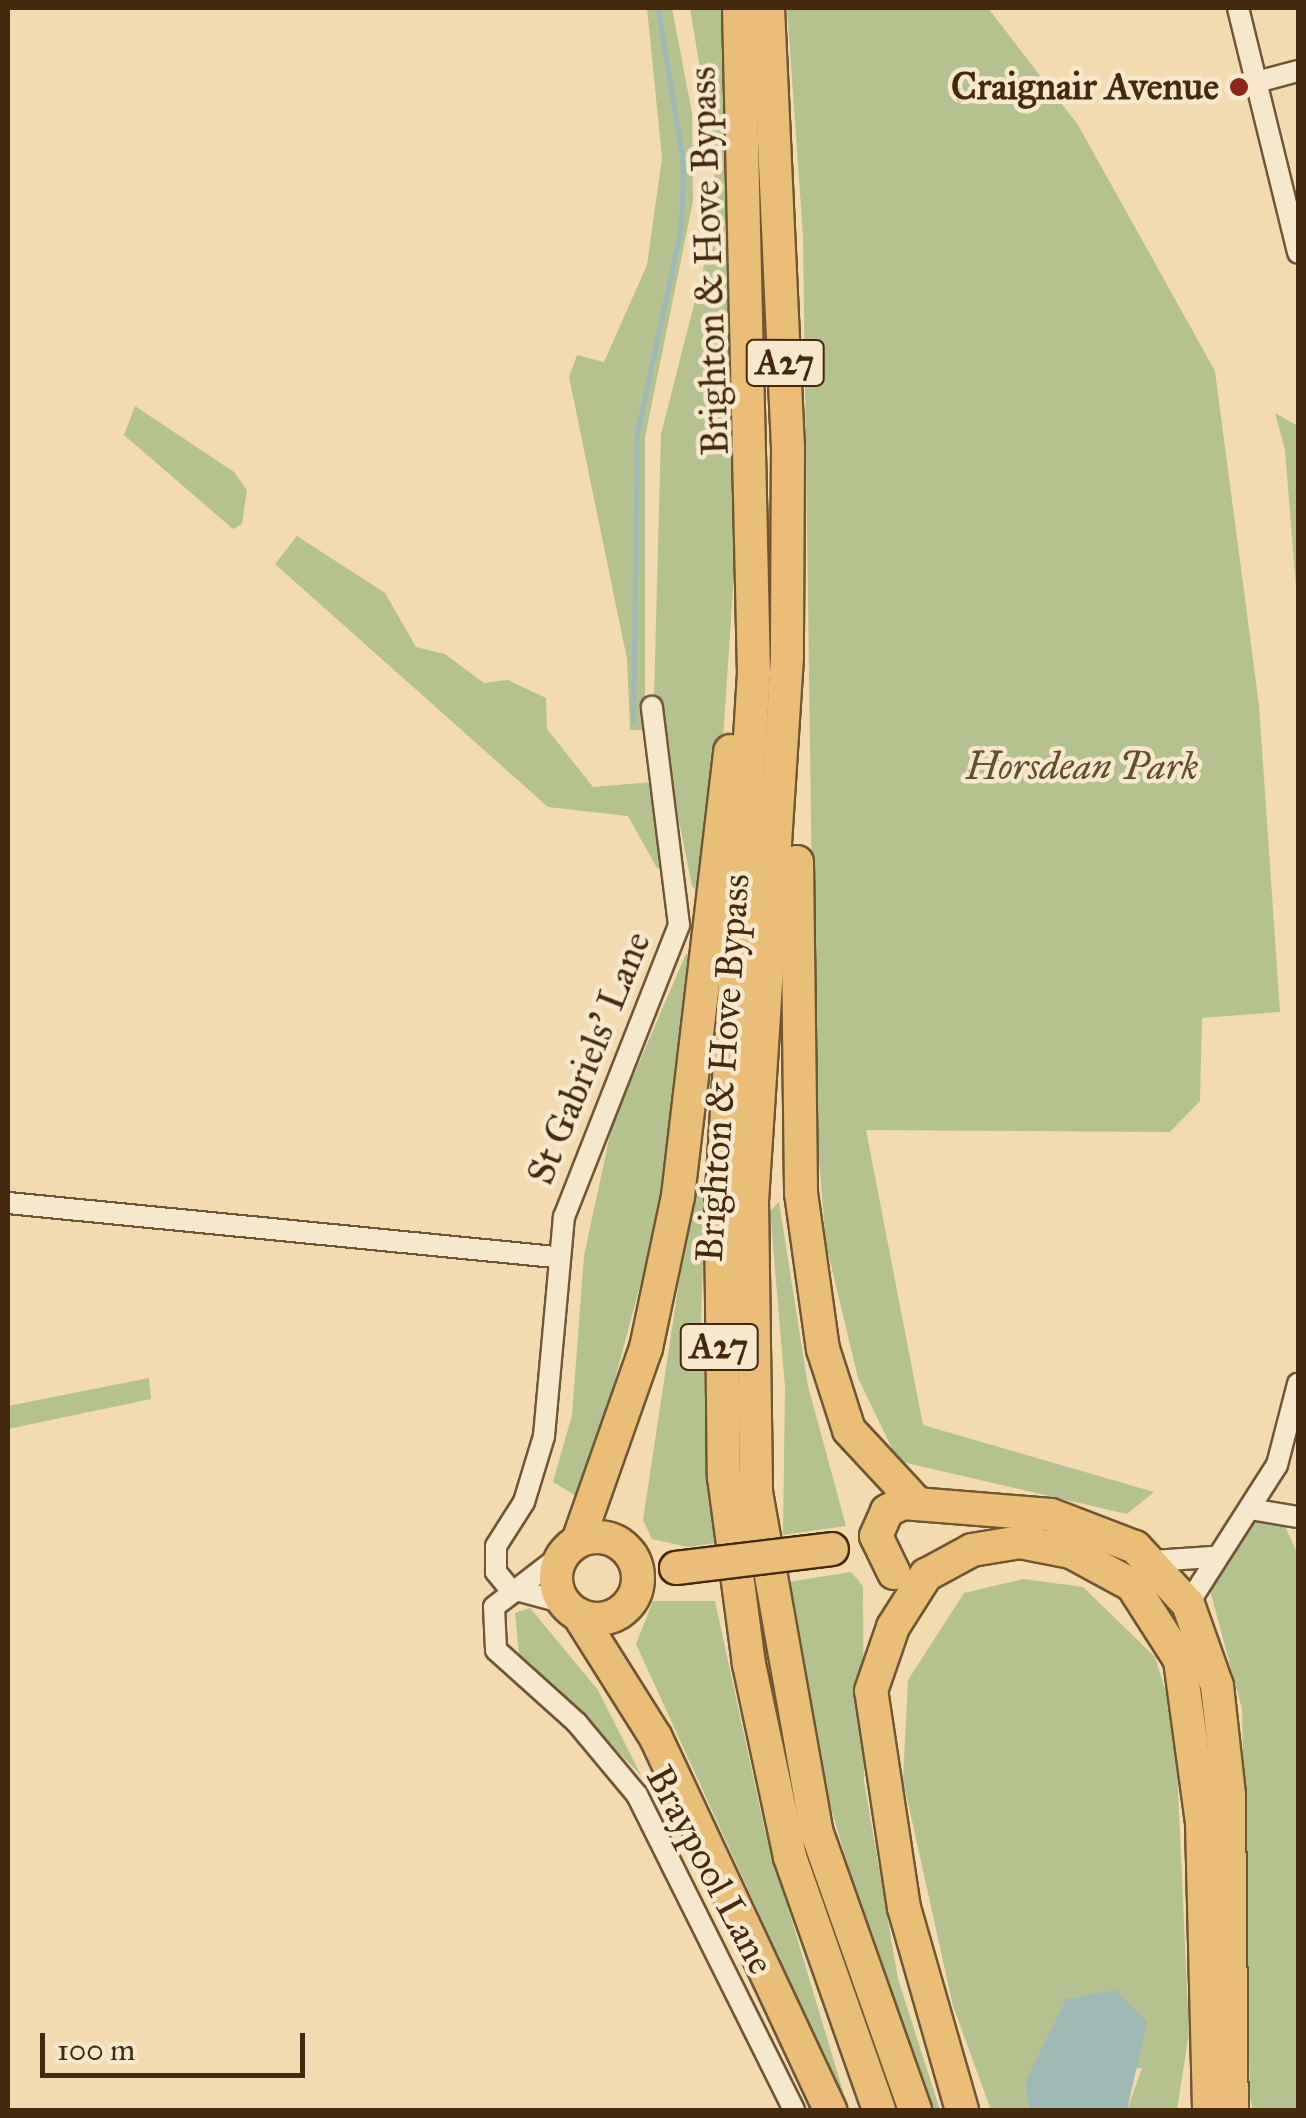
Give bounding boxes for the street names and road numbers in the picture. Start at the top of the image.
street label: Brighton & Hove Bypass [679,66,739,456]
road number: A27 [745,333,825,393]
street label: Brighton & Hove Bypass [687,872,759,1264]
street label: St Gabriels' Lane [518,925,660,1191]
road number: A27 [679,1317,759,1377]
street label: Braypool Lane [636,1758,784,1982]

